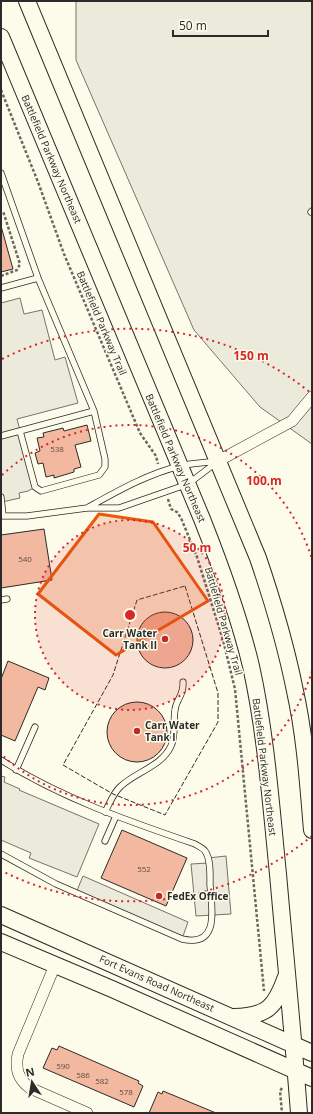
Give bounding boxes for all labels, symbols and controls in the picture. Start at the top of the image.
scale bar [173,12,268,38]
text: 50 m [179,17,207,34]
street label: Battlefield Parkway Northeast [18,92,86,226]
street label: Battlefield Parkway Trail [74,269,130,377]
text: 150 m [233,347,269,364]
street label: Battlefield Parkway Northeast [142,391,210,525]
house number: 538 [50,443,64,454]
text: 100 m [246,472,282,489]
text: 50 m [183,539,211,556]
house number: 540 [18,553,32,564]
street label: Battlefield Parkway Trail [202,565,246,677]
centre of rings [123,608,137,622]
place label: Carr Water Tank II [102,626,157,652]
marker: Carr Water Tank II [160,634,170,644]
street label: Battlefield Parkway Northeast [250,697,280,837]
place label: Carr Water Tank I [145,718,200,744]
marker: Carr Water Tank I [132,726,142,736]
house number: 552 [137,863,151,874]
place label: FedEx Office [167,889,229,903]
marker: FedEx Office [154,891,164,901]
street label: Fort Evans Road Northeast [97,951,217,1015]
house number: 590 [56,1060,70,1071]
north arrow [12,1062,52,1102]
text: N [24,1063,36,1080]
house number: 586 [76,1069,90,1080]
house number: 582 [95,1075,109,1086]
house number: 578 [119,1086,133,1097]

